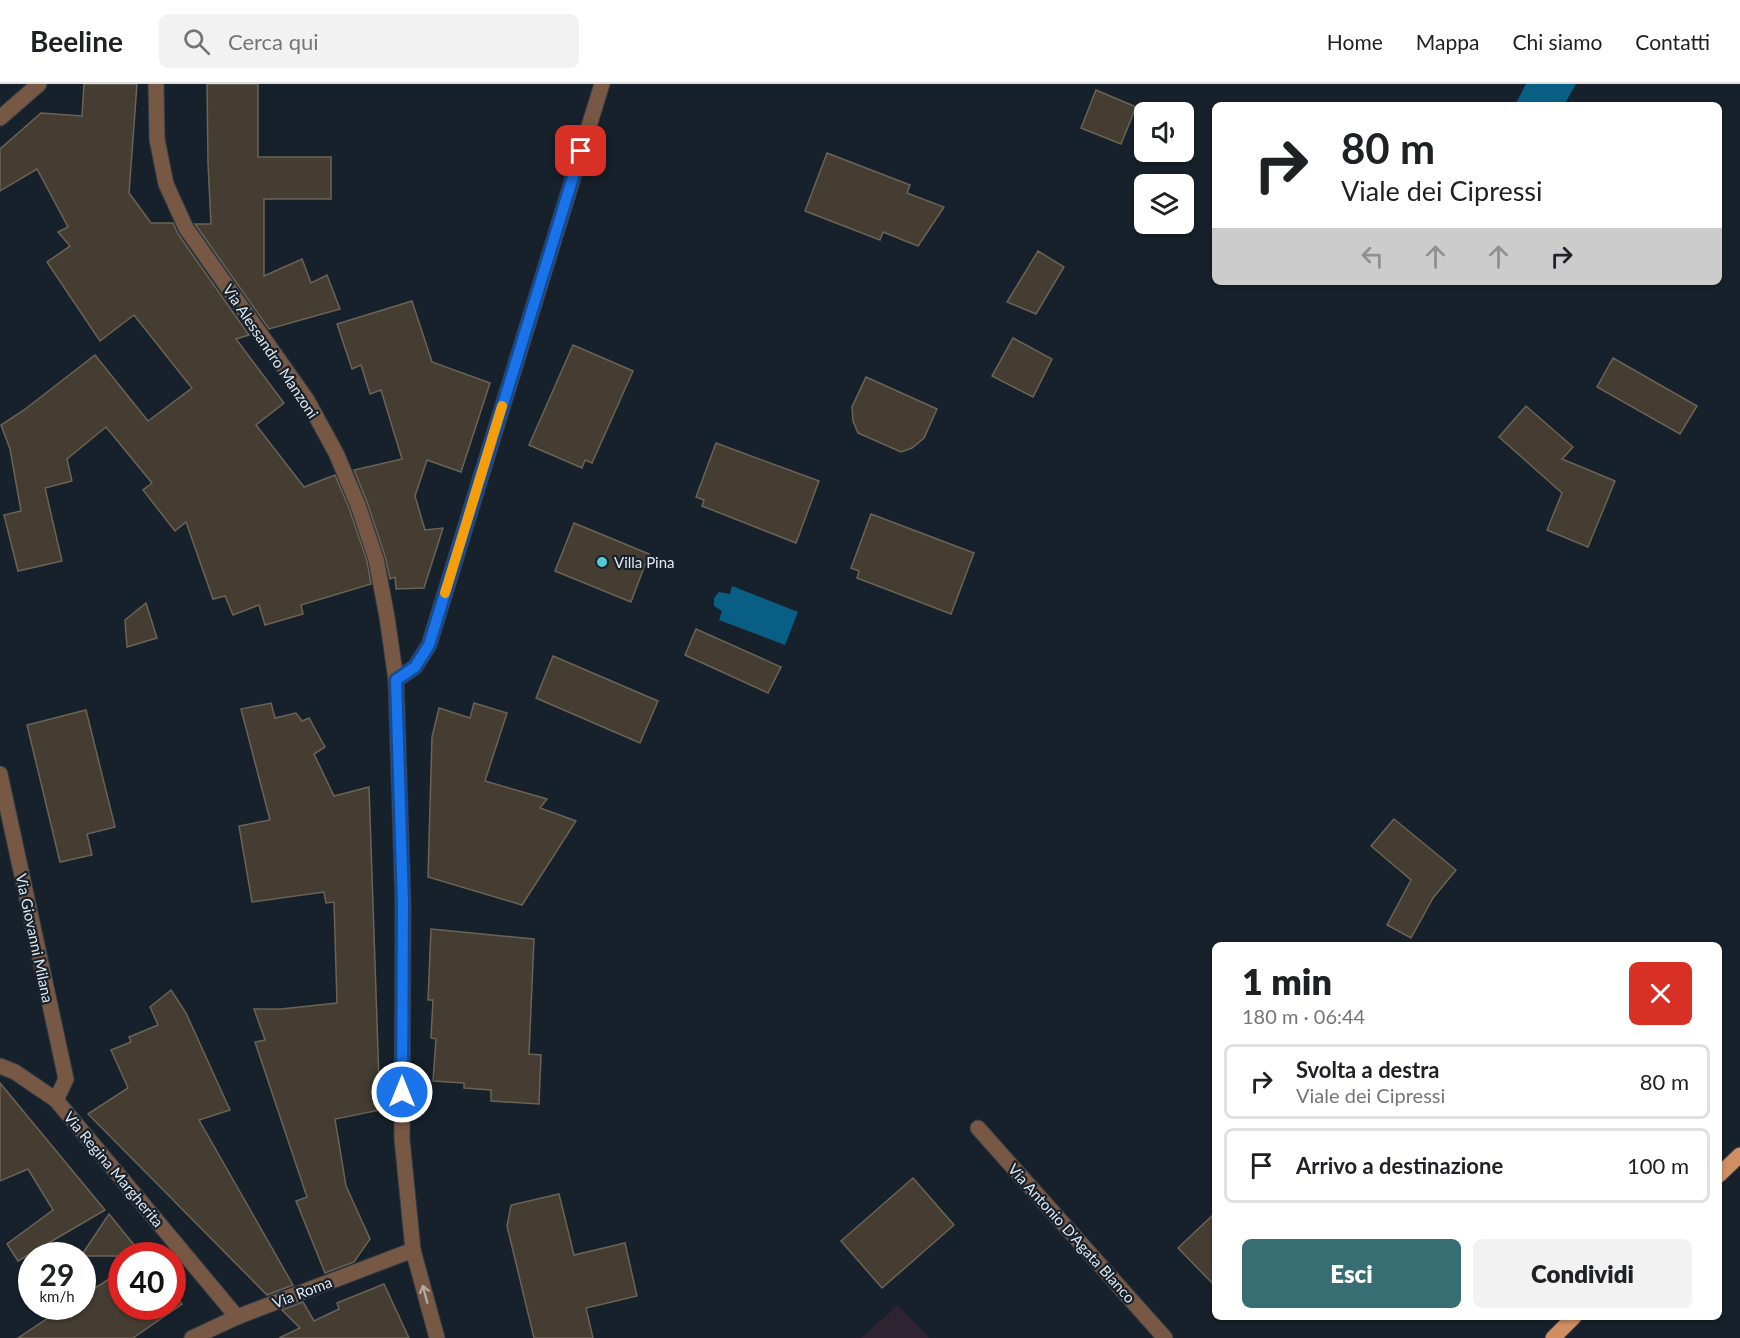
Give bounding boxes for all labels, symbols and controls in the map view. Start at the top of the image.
search box [159,14,579,68]
text: Beeline [30,24,123,58]
icon: search [180,25,213,58]
text: Cerca qui [228,28,319,55]
text: Home [1327,29,1383,54]
text: Mappa [1416,29,1479,54]
text: Chi siamo [1512,29,1602,54]
text: Contatti [1635,29,1710,54]
map controls [1134,102,1194,234]
button: sound [1134,102,1194,162]
text: 80 m [1341,123,1435,173]
pin [555,125,606,176]
icon: right [1242,126,1320,204]
icon: arrive [564,134,597,167]
button: layers [1134,174,1194,234]
text: Viale dei Cipressi [1341,174,1543,207]
icon: left [1356,240,1389,273]
icon: ahead [1419,240,1452,273]
icon: ahead [1482,240,1515,273]
icon: right [1545,240,1578,273]
street label: Via Alessandro Manzoni [220,281,322,421]
place label: Villa Pina [614,553,675,571]
marker: Villa Pina [595,555,609,569]
street label: Via Giovanni Milana [13,872,57,1004]
text: 1 min [1242,959,1332,1003]
button: close [1629,962,1692,1025]
text: 180 m · 06:44 [1242,1004,1365,1028]
text: Svolta a destra [1296,1056,1439,1083]
position arrow [370,1060,434,1124]
icon: right [1245,1065,1278,1098]
text: 80 m [1640,1068,1689,1095]
text: Viale dei Cipressi [1296,1083,1445,1107]
street label: Via Regina Margherita [60,1108,168,1230]
icon: arrive [1245,1149,1278,1182]
text: Arrivo a destinazione [1296,1152,1503,1179]
text: 100 m [1627,1152,1689,1179]
street label: Via Antonio D'Agata Blanco [1005,1160,1139,1306]
button: Esci [1242,1239,1461,1308]
button: Condividi [1473,1239,1692,1308]
speed limit sign: 40 [108,1242,186,1320]
text: 29 [40,1256,74,1292]
street label: Via Roma [270,1272,334,1312]
one-way arrow [419,1285,430,1304]
text: km/h [39,1287,75,1305]

